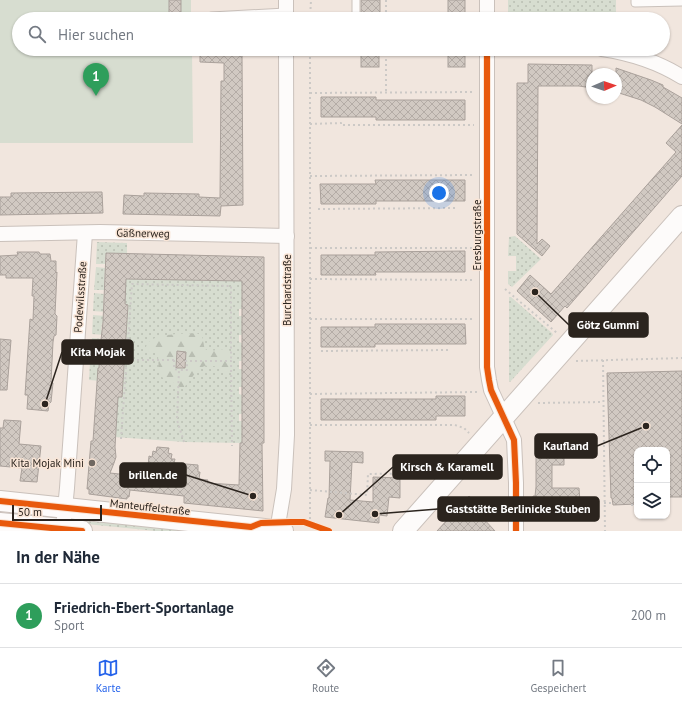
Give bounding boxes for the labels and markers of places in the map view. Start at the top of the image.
pin: 1 [83,63,109,96]
callout: Götz Gummi [569,313,648,337]
callout: Kita Mojak [62,340,133,364]
callout: Kaufland [535,434,597,458]
callout: Kirsch & Karamell [393,455,502,479]
place label: Kita Mojak Mini [11,456,84,470]
marker: Kita Mojak Mini [87,458,97,468]
callout: brillen.de [120,463,186,487]
callout: Gaststätte Berlinicke Stuben [438,497,599,521]

